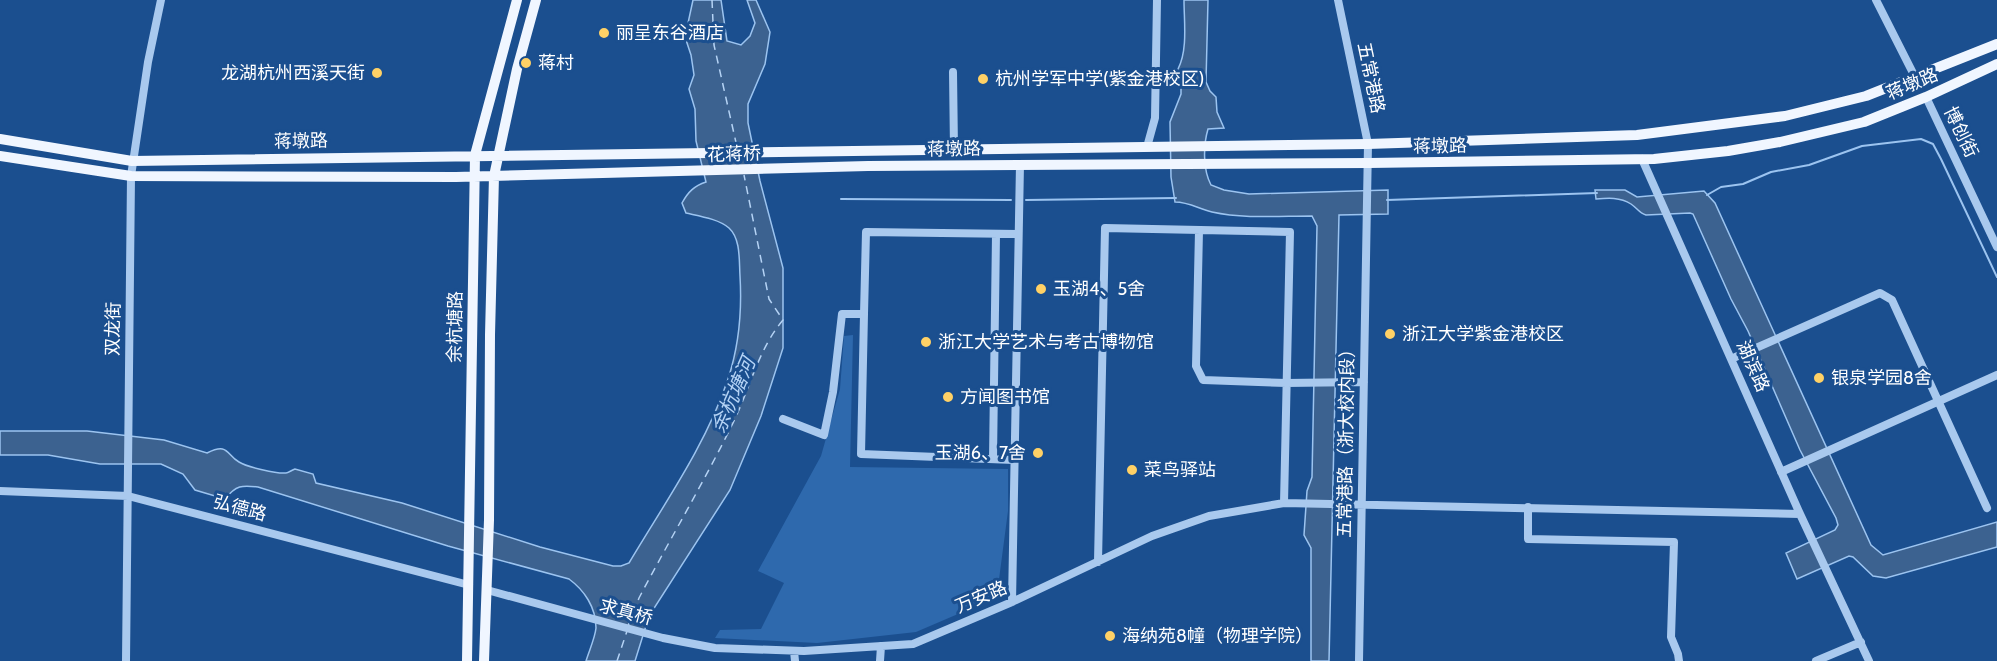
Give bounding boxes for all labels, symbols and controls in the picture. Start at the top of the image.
place label: 丽呈东谷酒店 [616,22,724,44]
marker: 丽呈东谷酒店 [597,26,611,40]
street label: 五常港路 [1353,40,1389,116]
place label: 蒋村 [538,52,574,74]
marker: 蒋村 [519,56,533,70]
place label: 龙湖杭州西溪天街 [221,62,365,84]
street label: 蒋墩路 [1883,63,1941,105]
marker: 龙湖杭州西溪天街 [370,66,384,80]
place label: 杭州学军中学(紫金港校区) [995,68,1204,90]
marker: 杭州学军中学(紫金港校区) [976,72,990,86]
street label: 博创街 [1939,103,1983,161]
street label: 蒋墩路 [274,130,328,152]
street label: 蒋墩路 [1413,135,1467,157]
street label: 蒋墩路 [927,138,981,160]
street label: 花蒋桥 [707,142,761,166]
place label: 玉湖4、5舍 [1053,278,1145,300]
marker: 玉湖4、5舍 [1034,282,1048,296]
street label: 余杭塘路 [443,291,467,363]
street label: 双龙街 [102,302,124,356]
place label: 浙江大学紫金港校区 [1402,323,1564,345]
marker: 浙江大学紫金港校区 [1383,327,1397,341]
place label: 浙江大学艺术与考古博物馆 [938,331,1154,353]
marker: 浙江大学艺术与考古博物馆 [919,335,933,349]
street label: 湖滨路 [1732,337,1774,395]
street label: 五常港路（浙大校内段） [1333,340,1359,538]
water label: 余杭塘河 [706,350,762,436]
place label: 银泉学园8舍 [1831,367,1932,389]
marker: 银泉学园8舍 [1812,371,1826,385]
place label: 方闻图书馆 [960,386,1050,408]
marker: 方闻图书馆 [941,390,955,404]
place label: 玉湖6、7舍 [935,442,1026,464]
marker: 玉湖6、7舍 [1031,446,1045,460]
place label: 菜鸟驿站 [1144,459,1216,481]
marker: 菜鸟驿站 [1125,463,1139,477]
street label: 弘德路 [211,490,269,526]
street label: 万安路 [952,576,1010,618]
street label: 求真桥 [597,594,655,630]
place label: 海纳苑8幢（物理学院） [1122,625,1313,647]
marker: 海纳苑8幢（物理学院） [1103,629,1117,643]

